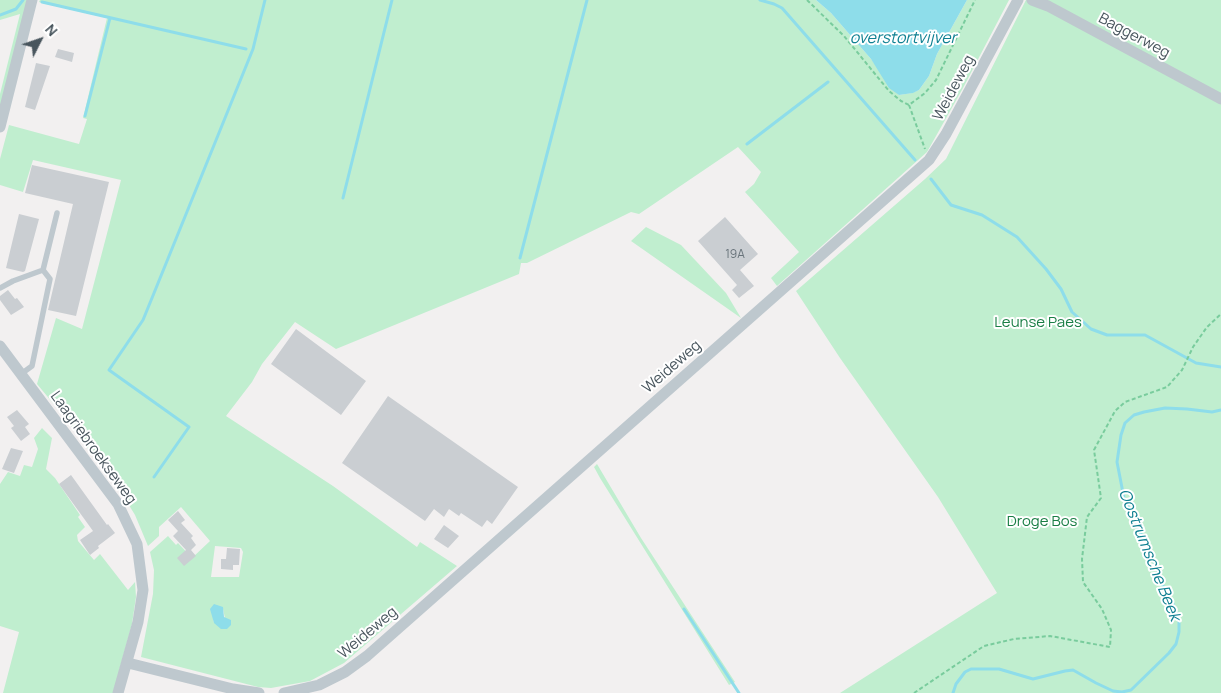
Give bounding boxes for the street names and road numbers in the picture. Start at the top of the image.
street label: Baggerweg [1095,10,1173,62]
street label: Weideweg [929,52,979,124]
street label: Weideweg [639,337,705,397]
street label: Laagriebroekseweg [46,388,140,508]
street label: Weideweg [335,603,401,663]

